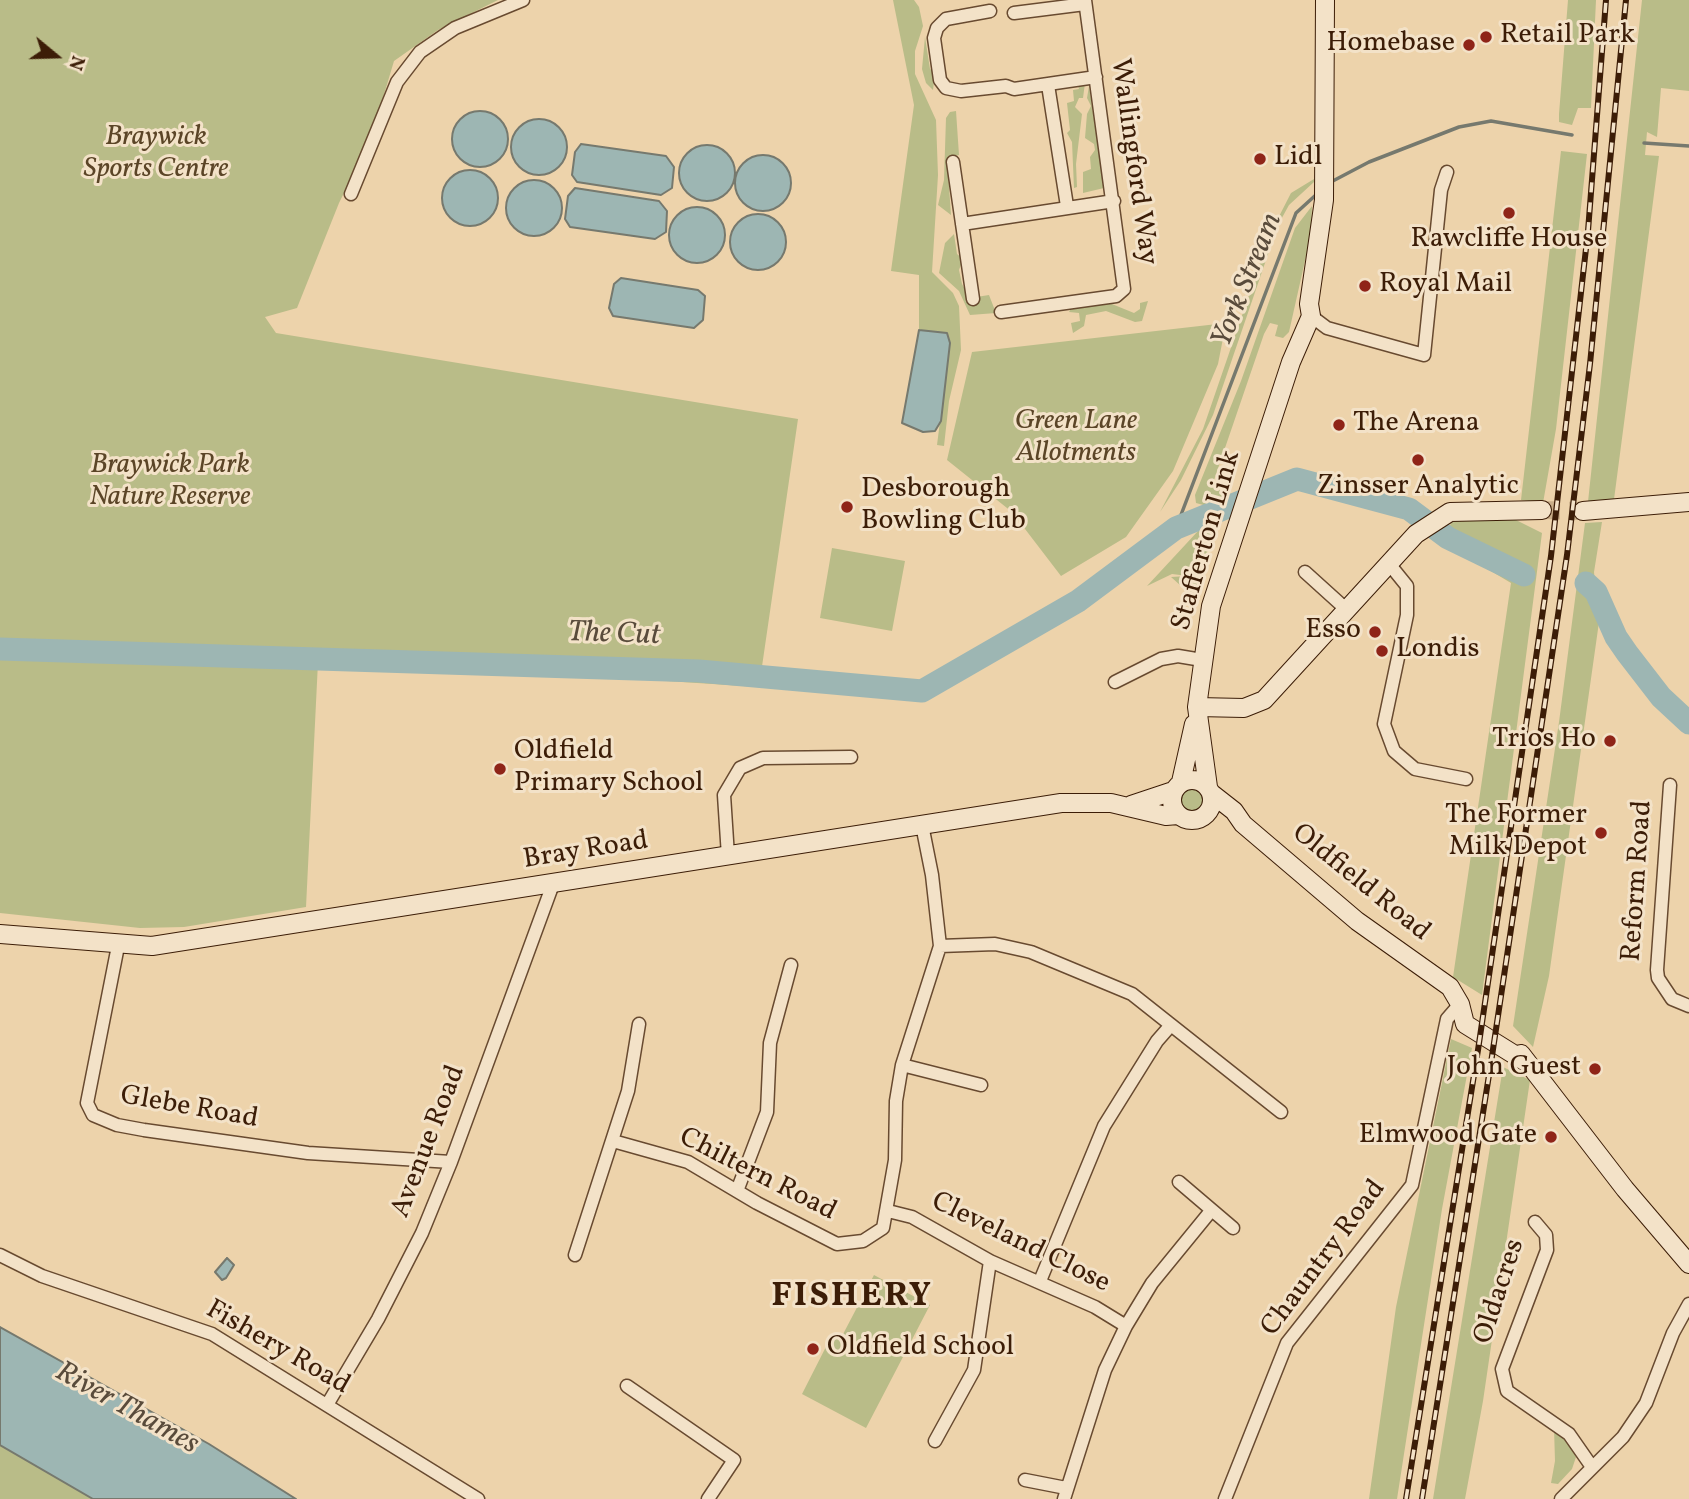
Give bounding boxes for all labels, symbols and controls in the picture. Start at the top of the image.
place label: Retail Park [1500,20,1635,54]
north arrow [21,21,91,91]
place label: Homebase [1326,28,1455,62]
marker: Retail Park [1478,29,1494,45]
marker: Homebase [1461,37,1477,53]
text: N [61,52,90,74]
street label: Wallingford Way [1101,57,1163,267]
park label: Braywick Sports Centre [84,122,228,188]
place label: Lidl [1274,142,1322,176]
marker: Lidl [1252,151,1268,167]
marker: Rawcliffe House [1501,205,1517,221]
water label: York Stream [1206,209,1292,353]
place label: Rawcliffe House [1411,224,1607,258]
place label: Royal Mail [1379,269,1512,303]
marker: Royal Mail [1357,278,1373,294]
park label: Green Lane Allotments [1015,406,1137,472]
place label: The Arena [1353,408,1480,442]
marker: The Arena [1331,417,1347,433]
street label: Stafferton Link [1166,447,1250,635]
park label: Braywick Park Nature Reserve [89,450,251,516]
marker: Zinsser Analytic [1410,452,1426,468]
place label: Zinsser Analytic [1317,471,1519,505]
place label: Desborough Bowling Club [861,474,1026,540]
marker: Desborough Bowling Club [839,499,855,515]
place label: Esso [1305,615,1361,649]
water label: The Cut [567,616,661,656]
marker: Esso [1367,624,1383,640]
place label: Londis [1396,634,1479,668]
marker: Londis [1374,643,1390,659]
place label: Trios Ho [1492,724,1596,758]
marker: Trios Ho [1602,733,1618,749]
place label: Oldfield Primary School [514,736,703,802]
marker: Oldfield Primary School [492,761,508,777]
street label: Reform Road [1617,799,1661,963]
place label: The Former Milk Depot [1445,800,1587,866]
street label: Oldfield Road [1284,818,1436,950]
marker: The Former Milk Depot [1593,825,1609,841]
street label: Bray Road [521,826,651,878]
place label: John Guest [1447,1052,1581,1086]
street label: Avenue Road [386,1061,474,1223]
marker: John Guest [1587,1061,1603,1077]
street label: Glebe Road [117,1080,261,1138]
place label: Elmwood Gate [1359,1120,1537,1154]
street label: Chiltern Road [673,1122,841,1230]
marker: Elmwood Gate [1543,1129,1559,1145]
street label: Chauntry Road [1255,1174,1395,1344]
street label: Cleveland Close [925,1186,1115,1302]
street label: Oldacres [1468,1235,1534,1349]
district label: FISHERY [772,1278,932,1320]
street label: Fishery Road [199,1294,355,1404]
place label: Oldfield School [827,1332,1014,1366]
marker: Oldfield School [805,1341,821,1357]
water label: River Thames [48,1356,204,1464]

